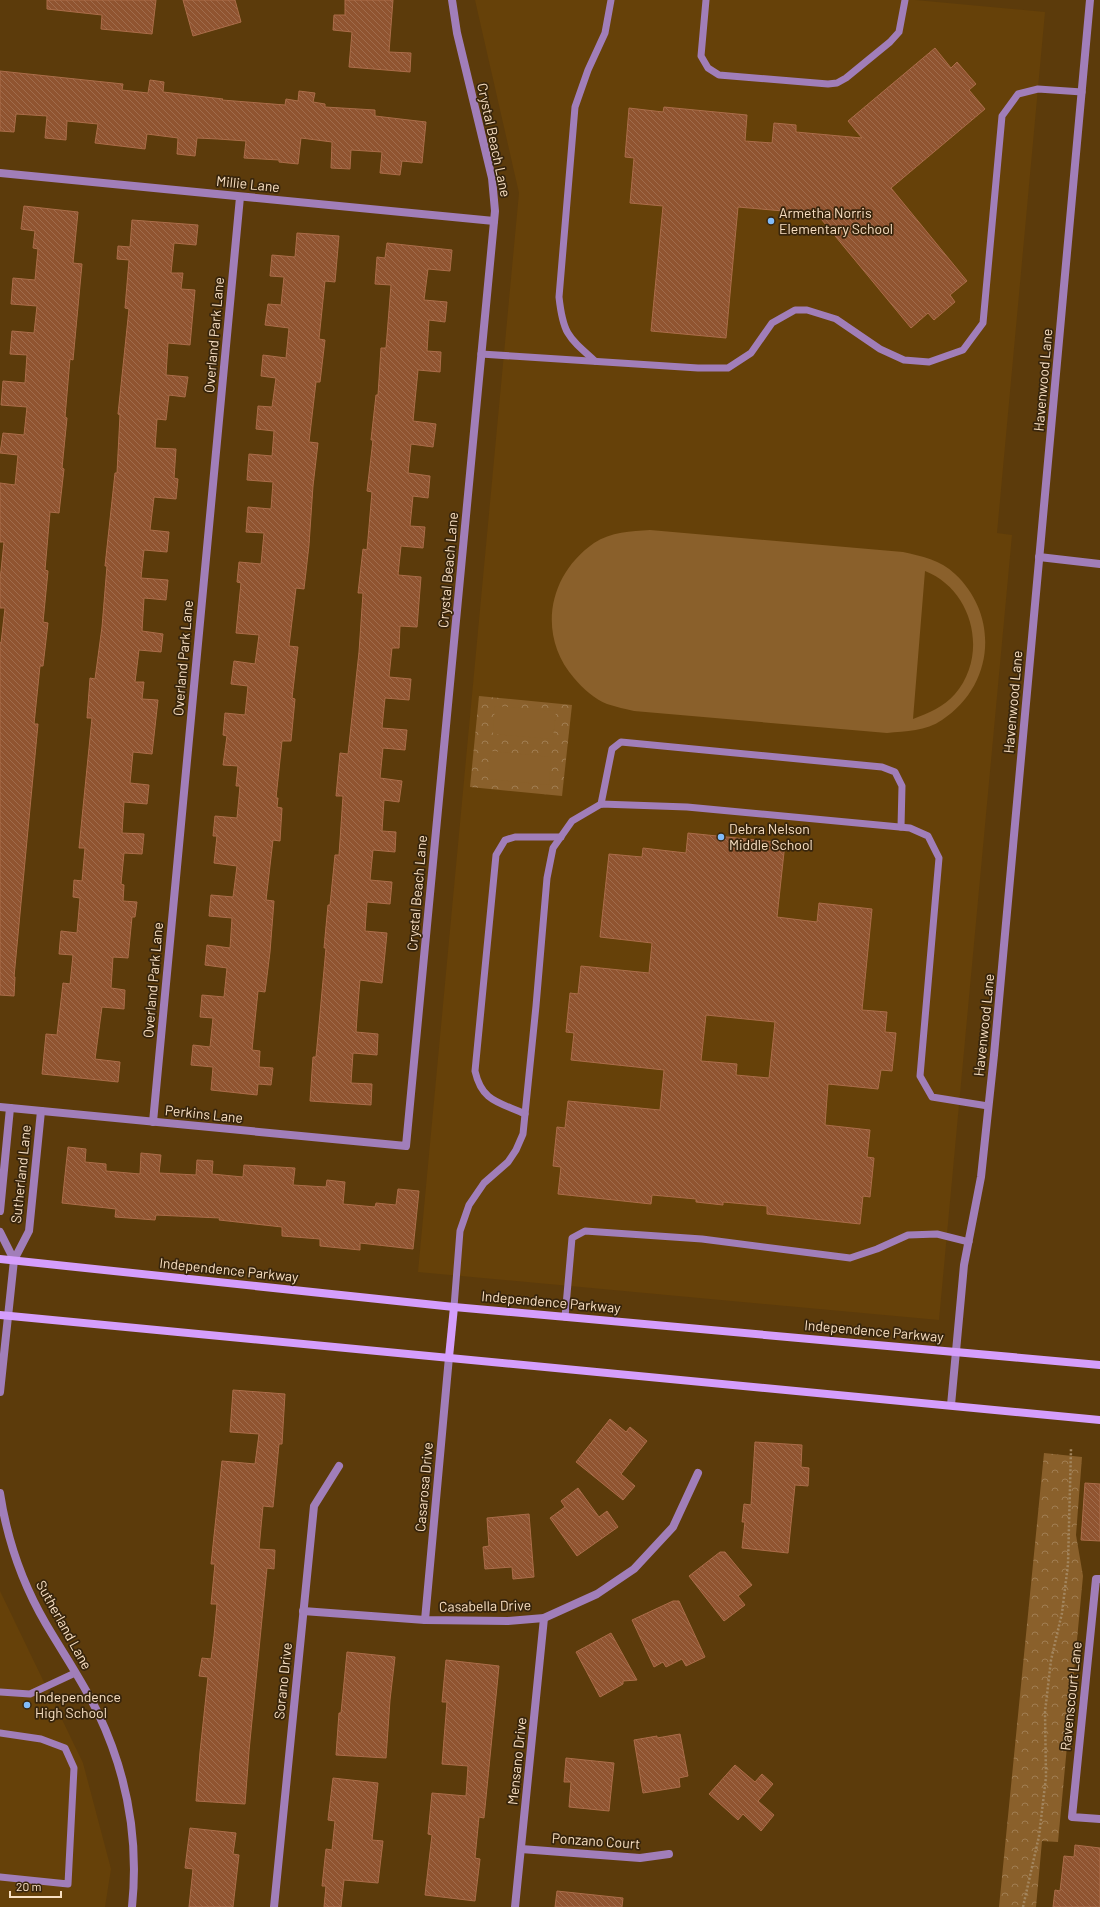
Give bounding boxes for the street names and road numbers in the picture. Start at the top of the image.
street label: Crystal Beach Lane [474,81,515,198]
street label: Millie Lane [215,172,281,195]
street label: Overland Park Lane [200,276,227,394]
street label: Havenwood Lane [1030,328,1055,432]
street label: Crystal Beach Lane [434,511,461,628]
street label: Overland Park Lane [169,599,196,717]
street label: Havenwood Lane [1000,650,1025,754]
street label: Crystal Beach Lane [403,834,430,951]
street label: Overland Park Lane [139,921,166,1039]
street label: Havenwood Lane [970,973,997,1077]
street label: Perkins Lane [164,1101,244,1126]
street label: Sutherland Lane [7,1124,34,1224]
street label: Independence Parkway [159,1254,300,1285]
street label: Independence Parkway [481,1287,622,1316]
street label: Independence Parkway [804,1316,945,1345]
street label: Casarosa Drive [411,1441,436,1533]
street label: Sutherland Lane [33,1577,96,1672]
street label: Casabella Drive [439,1596,531,1615]
street label: Ravenscourt Lane [1056,1641,1085,1751]
street label: Sorano Drive [270,1642,295,1720]
street label: Mensano Drive [503,1716,530,1806]
street label: Ponzano Court [551,1829,641,1852]

